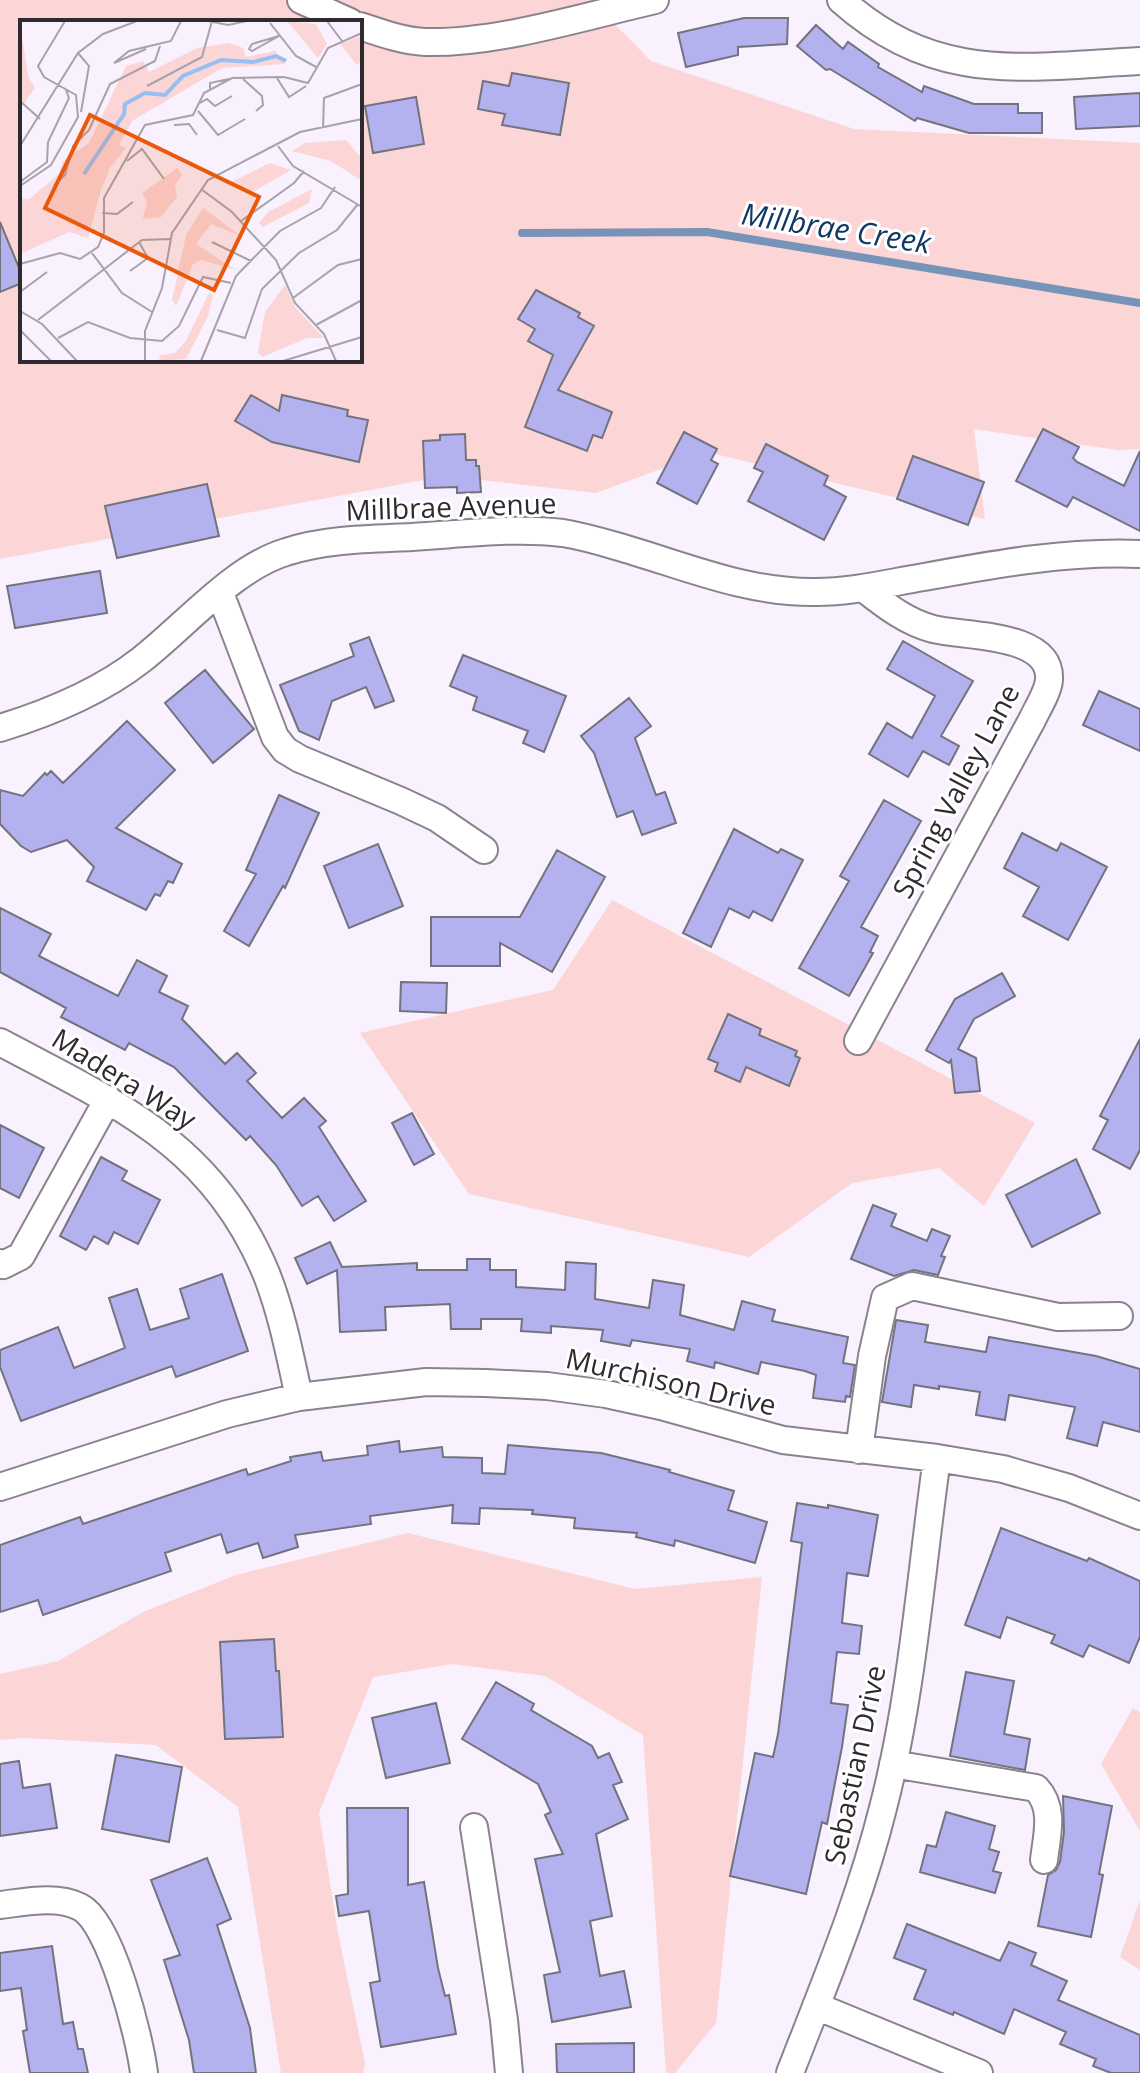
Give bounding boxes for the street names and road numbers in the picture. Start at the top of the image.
street label: Millbrae Avenue [345,483,557,529]
street label: Spring Valley Lane [883,677,1028,904]
street label: Madera Way [45,1019,205,1138]
street label: Murchison Drive [562,1338,780,1424]
street label: Sebastian Drive [814,1662,894,1868]

